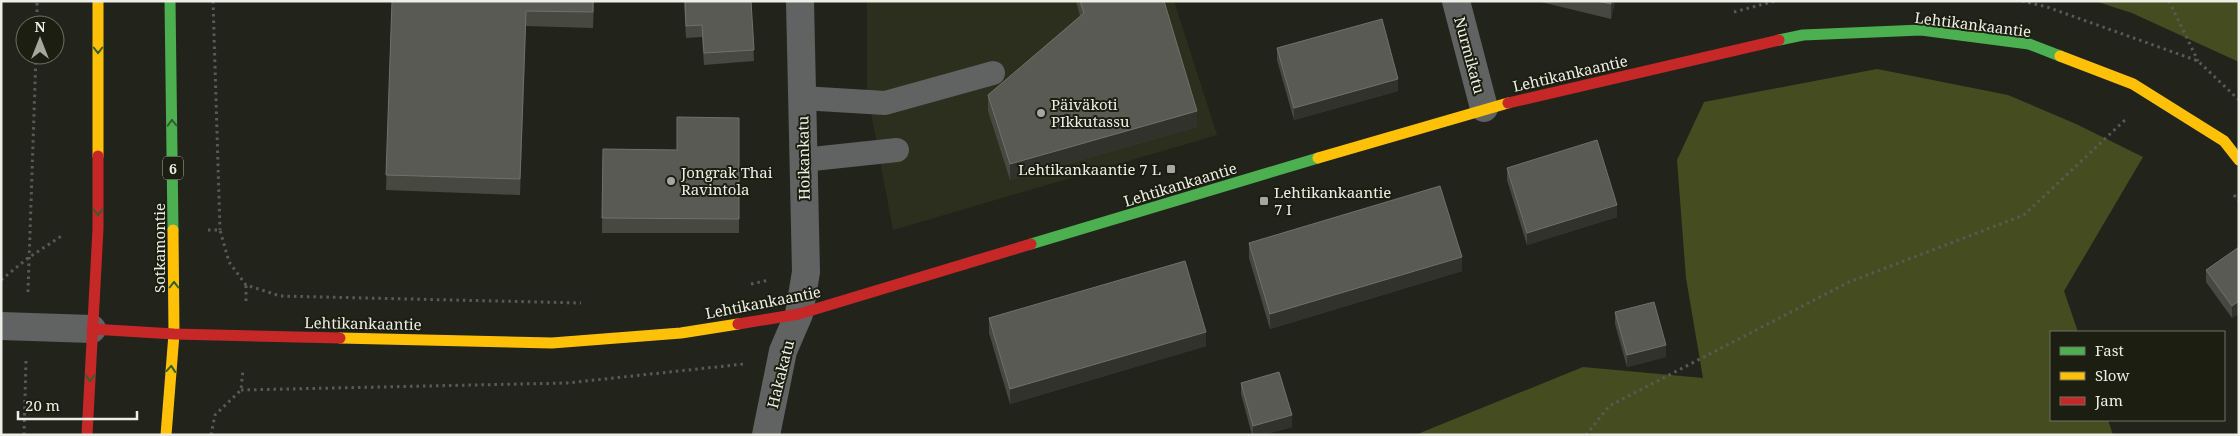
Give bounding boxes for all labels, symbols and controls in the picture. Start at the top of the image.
street label: Lehtikankaantie [1914,7,2032,41]
street label: Nurmikatu [1450,14,1490,96]
north arrow [15,15,65,65]
text: N [34,17,46,36]
one-way arrow [93,46,103,54]
street label: Lehtikankaantie [1511,50,1629,96]
place label: Päiväkoti PIkkutassu [1051,94,1130,131]
marker: Päiväkoti PIkkutassu [1035,107,1047,119]
street label: Hoikankatu [792,115,814,200]
one-way arrow [167,119,177,126]
road number: 6 [163,156,183,180]
street label: Lehtikankaantie [1121,157,1239,211]
place label: Lehtikankaantie 7 L [1018,159,1161,179]
place label: Jongrak Thai Ravintola [680,162,773,199]
marker: Lehtikankaantie 7 L [1165,163,1177,175]
marker: Jongrak Thai Ravintola [665,175,677,187]
place label: Lehtikankaantie 7 I [1274,182,1391,219]
marker: Lehtikankaantie 7 I [1258,195,1270,207]
street label: Sotkamontie [149,203,169,293]
one-way arrow [93,209,103,217]
one-way arrow [169,281,179,289]
street label: Lehtikankaantie [704,281,822,323]
street label: Lehtikankaantie [304,312,422,334]
legend [2050,331,2225,421]
street label: Hakakatu [762,337,798,410]
text: Fast [2095,340,2124,360]
one-way arrow [165,364,176,372]
text: Slow [2095,365,2129,385]
one-way arrow [84,374,95,382]
scale bar [18,388,136,420]
text: Jam [2094,390,2123,410]
text: 20 m [25,395,60,415]

